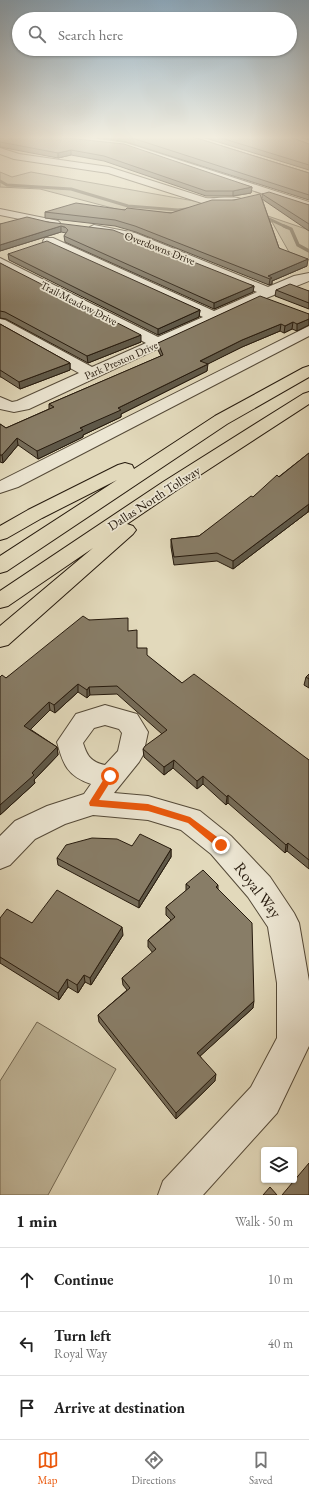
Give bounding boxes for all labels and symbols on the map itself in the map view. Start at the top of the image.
street label: Overdowns Drive [123,228,198,268]
street label: Trail Meadow Drive [38,278,120,329]
street label: Park Preston Drive [82,337,161,382]
street label: Dallas North Tollway [105,462,204,534]
route start [101,767,119,785]
route end [212,836,230,854]
street label: Royal Way [230,858,287,923]

